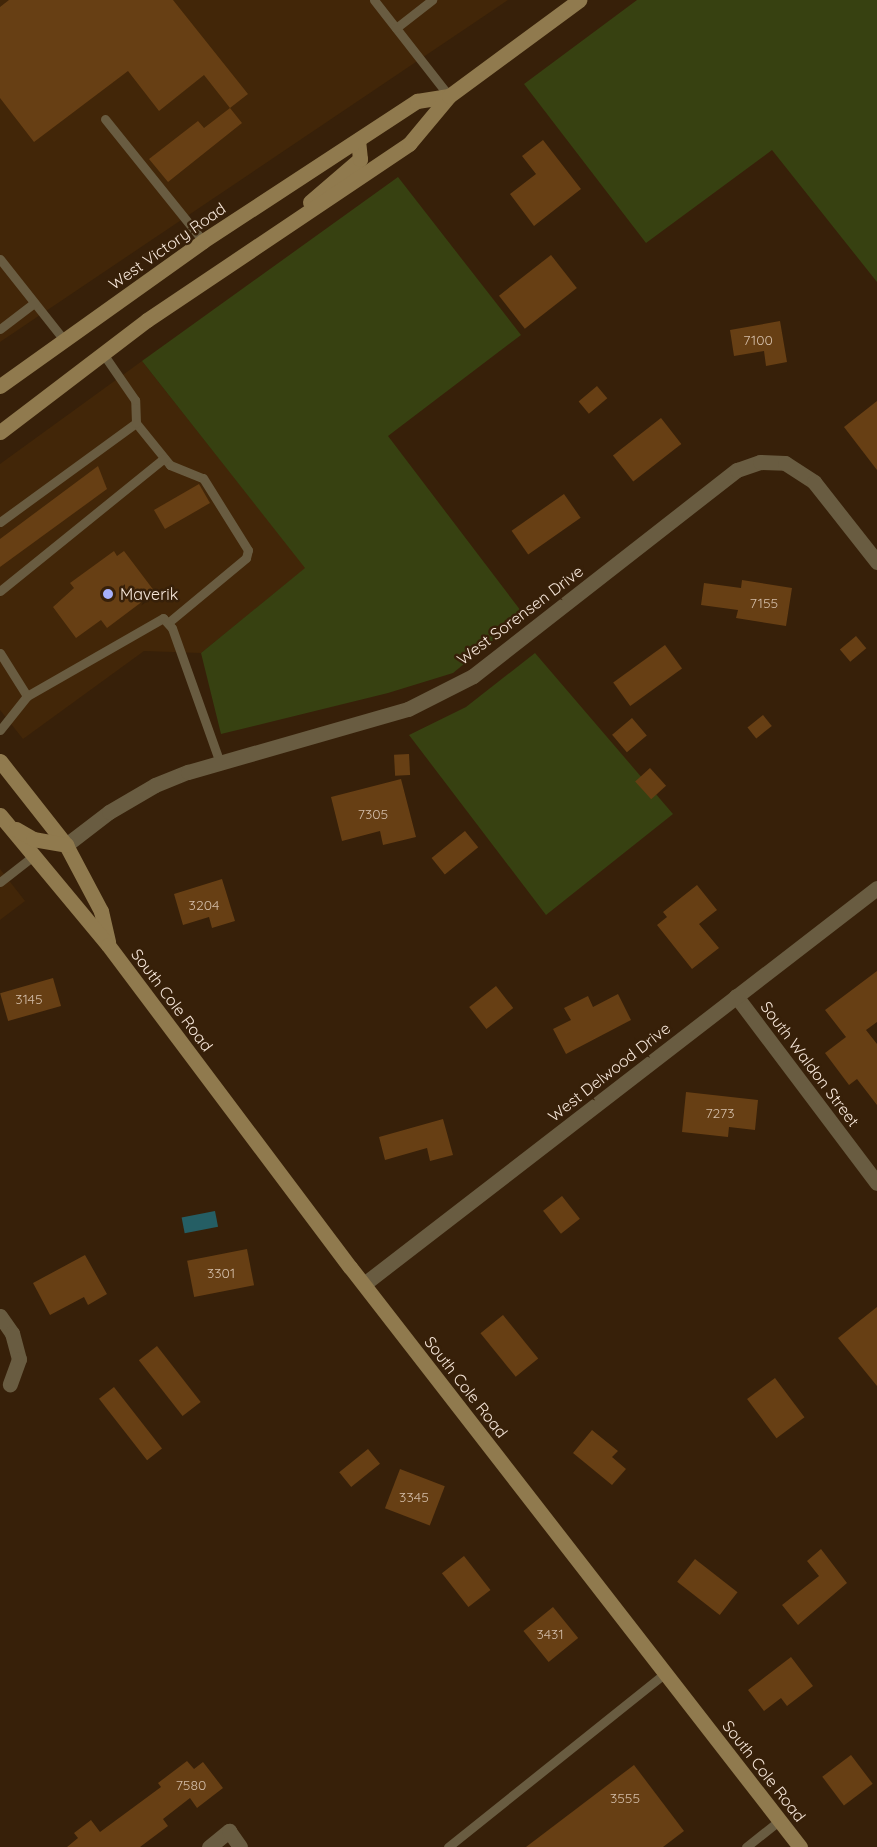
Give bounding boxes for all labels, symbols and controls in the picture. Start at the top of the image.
street label: West Victory Road [105,198,229,294]
house number: 7100 [743,332,773,348]
street label: West Sorensen Drive [453,561,587,669]
place label: Maverik [120,584,178,604]
marker: Maverik [101,587,115,601]
house number: 7155 [750,595,778,611]
house number: 7305 [358,806,388,822]
house number: 3204 [189,897,219,913]
street label: South Cole Road [127,945,217,1055]
house number: 3145 [15,991,43,1007]
street label: South Waldon Street [757,998,863,1130]
street label: West Delwood Drive [544,1018,674,1126]
house number: 7273 [705,1105,735,1121]
house number: 3301 [207,1265,235,1281]
street label: South Cole Road [420,1332,512,1442]
house number: 3345 [399,1489,429,1505]
house number: 3431 [536,1626,564,1642]
street label: South Cole Road [718,1716,810,1826]
house number: 7580 [176,1777,206,1793]
house number: 3555 [610,1790,640,1806]

